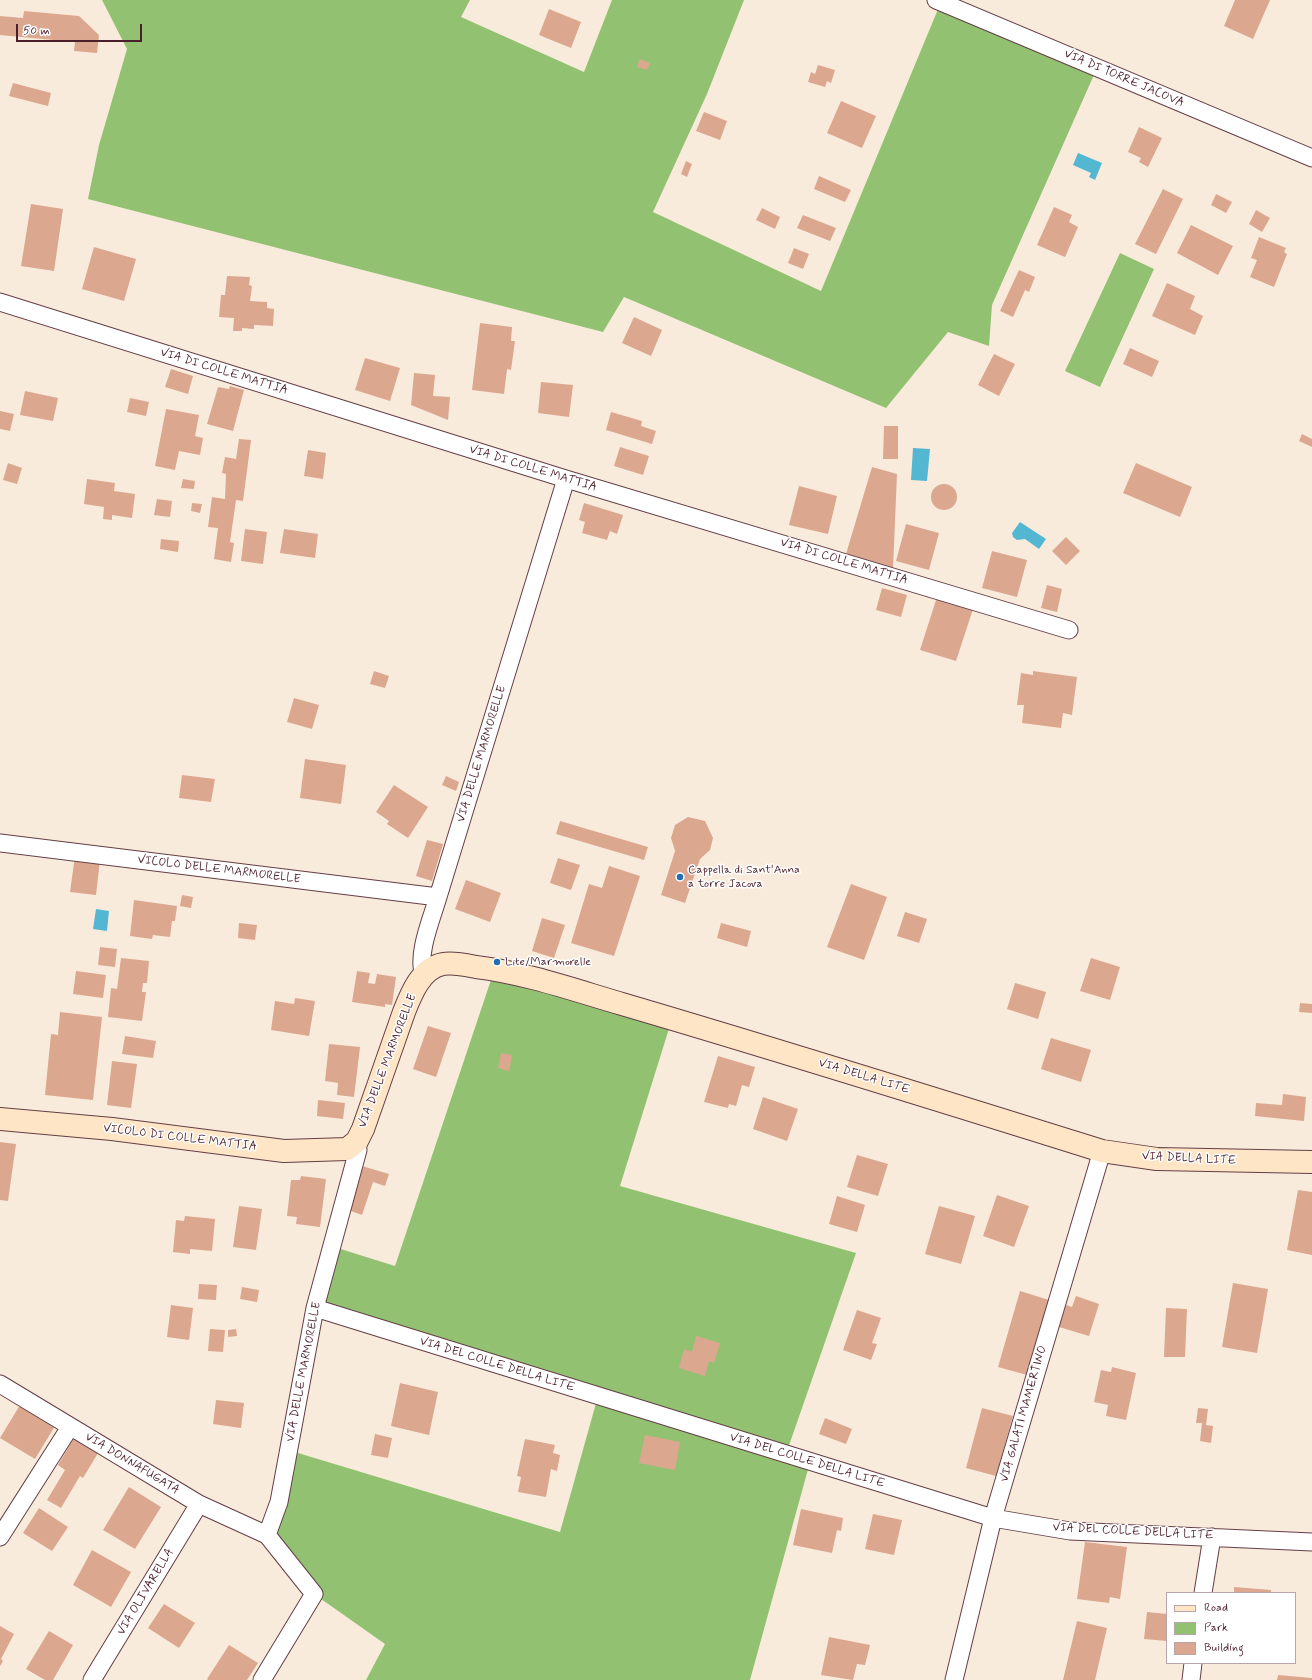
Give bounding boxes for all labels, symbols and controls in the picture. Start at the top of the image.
scale bar [18,16,144,42]
text: 50 m [23,23,50,39]
street label: VIA DI TORRE JACOVA [1062,47,1186,111]
street label: VIA DI COLLE MATTIA [158,346,290,398]
street label: VIA DI COLLE MATTIA [467,443,599,495]
street label: VIA DI COLLE MATTIA [778,536,910,588]
street label: VIA DELLE MARMORELLE [454,684,510,824]
street label: VICOLO DELLE MARMORELLE [137,853,301,887]
place label: Cappella di Sant'Anna a torre Jacova [688,863,800,891]
marker: Cappella di Sant'Anna a torre Jacova [675,872,685,882]
place label: Lite/Marmorelle [505,955,591,969]
marker: Lite/Marmorelle [492,957,502,967]
street label: VIA DELLE MARMORELLE [356,992,420,1130]
street label: VIA DELLA LITE [817,1056,911,1098]
street label: VICOLO DI COLLE MATTIA [102,1121,258,1155]
street label: VIA DELLA LITE [1141,1149,1237,1169]
street label: VIA DELLE MARMORELLE [283,1301,325,1443]
street label: VIA DEL COLLE DELLA LITE [418,1335,576,1395]
street label: VIA GALATI MAMERTINO [998,1344,1050,1484]
street label: VIA DONNAFUGATA [82,1430,182,1498]
street label: VIA DEL COLLE DELLA LITE [728,1431,886,1491]
street label: VIA DEL COLLE DELLA LITE [1052,1521,1214,1543]
street label: VIA OLIVARELLA [114,1546,178,1638]
legend [1166,1592,1296,1664]
text: Road [1204,1600,1228,1616]
text: Park [1204,1620,1228,1636]
text: Building [1204,1640,1244,1656]

